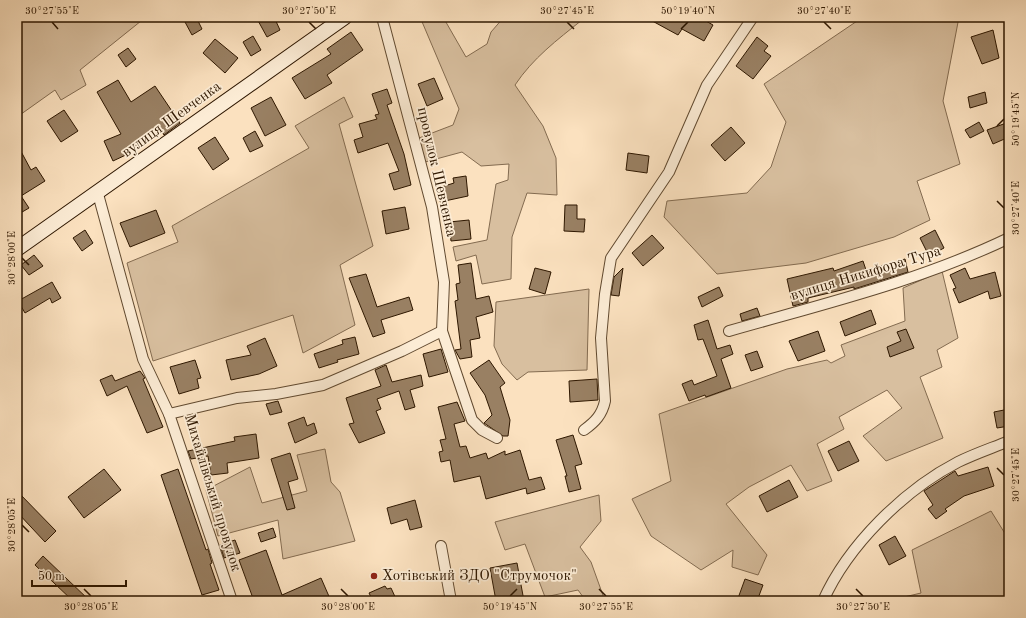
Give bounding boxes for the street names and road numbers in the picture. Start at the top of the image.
street label: вулиця Шевченка [120,79,225,161]
street label: провулок Шевченка [414,106,458,239]
street label: вулиця Никифора Тура [789,244,943,304]
street label: Михайлівський провулок [181,413,243,574]

